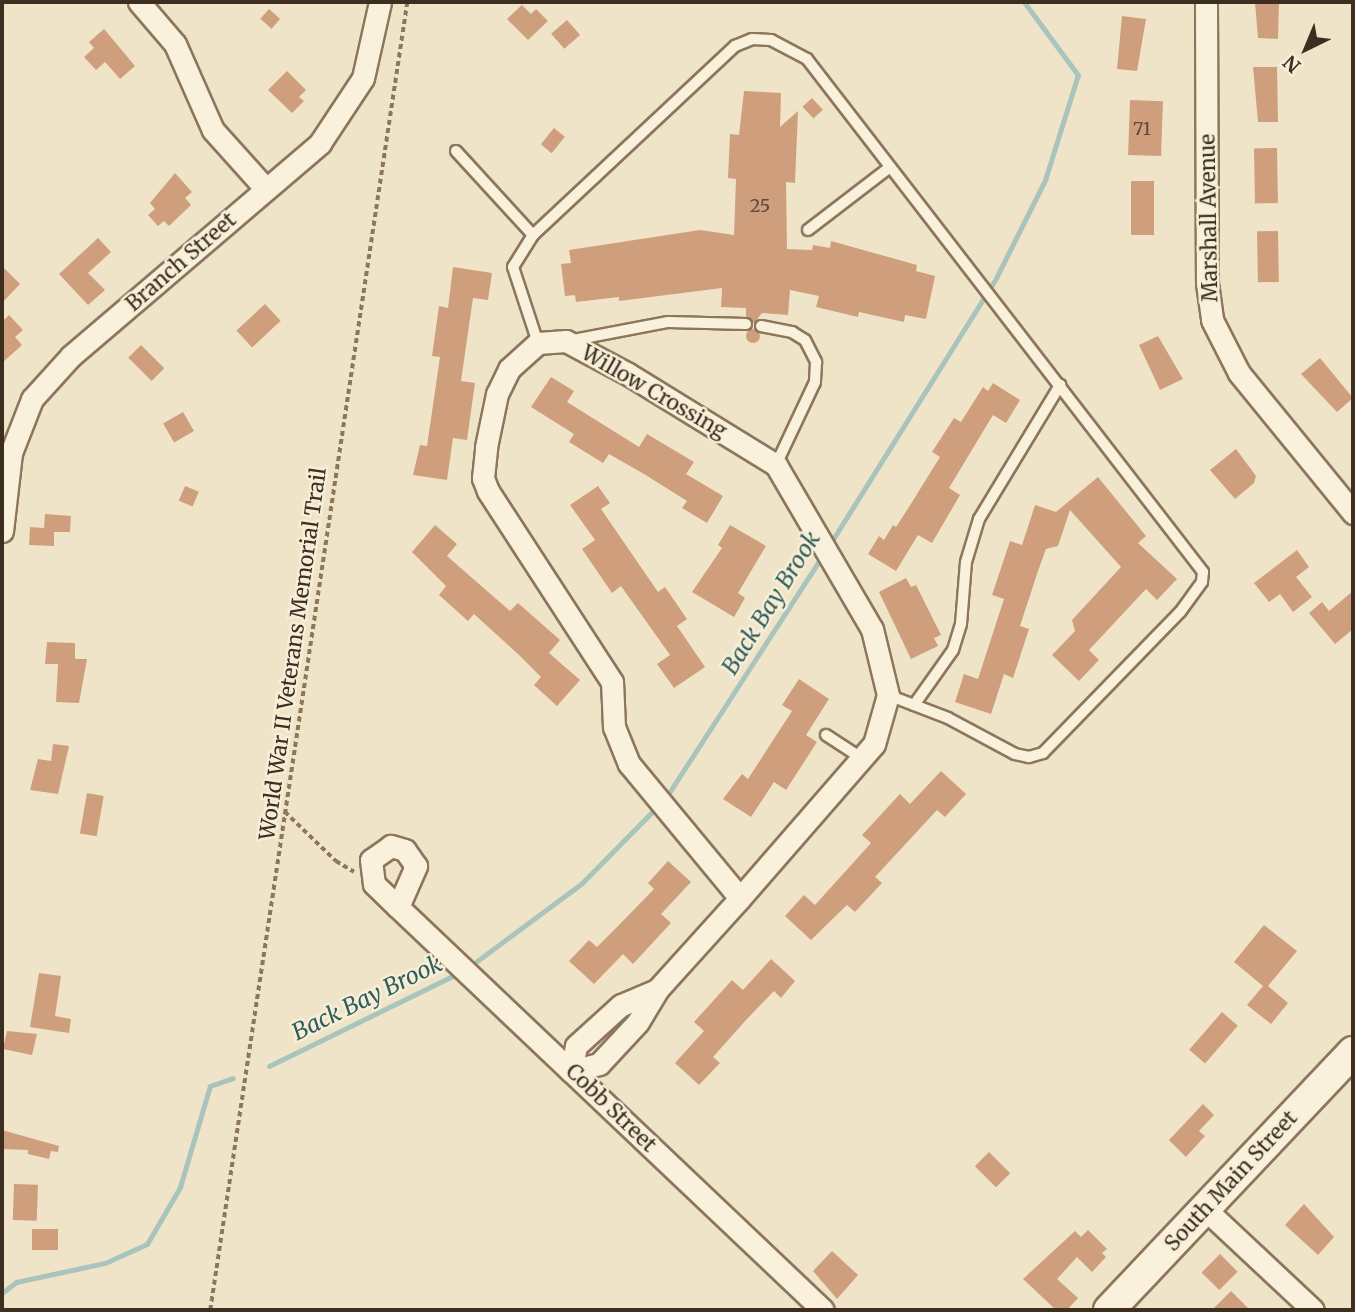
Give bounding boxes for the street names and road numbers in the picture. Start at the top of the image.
street label: Marshall Avenue [1195,134,1223,302]
street label: Branch Street [121,207,241,317]
street label: Willow Crossing [577,340,731,444]
street label: World War II Veterans Memorial Trail [254,466,332,842]
street label: Cobb Street [561,1059,661,1157]
street label: South Main Street [1159,1106,1303,1256]

